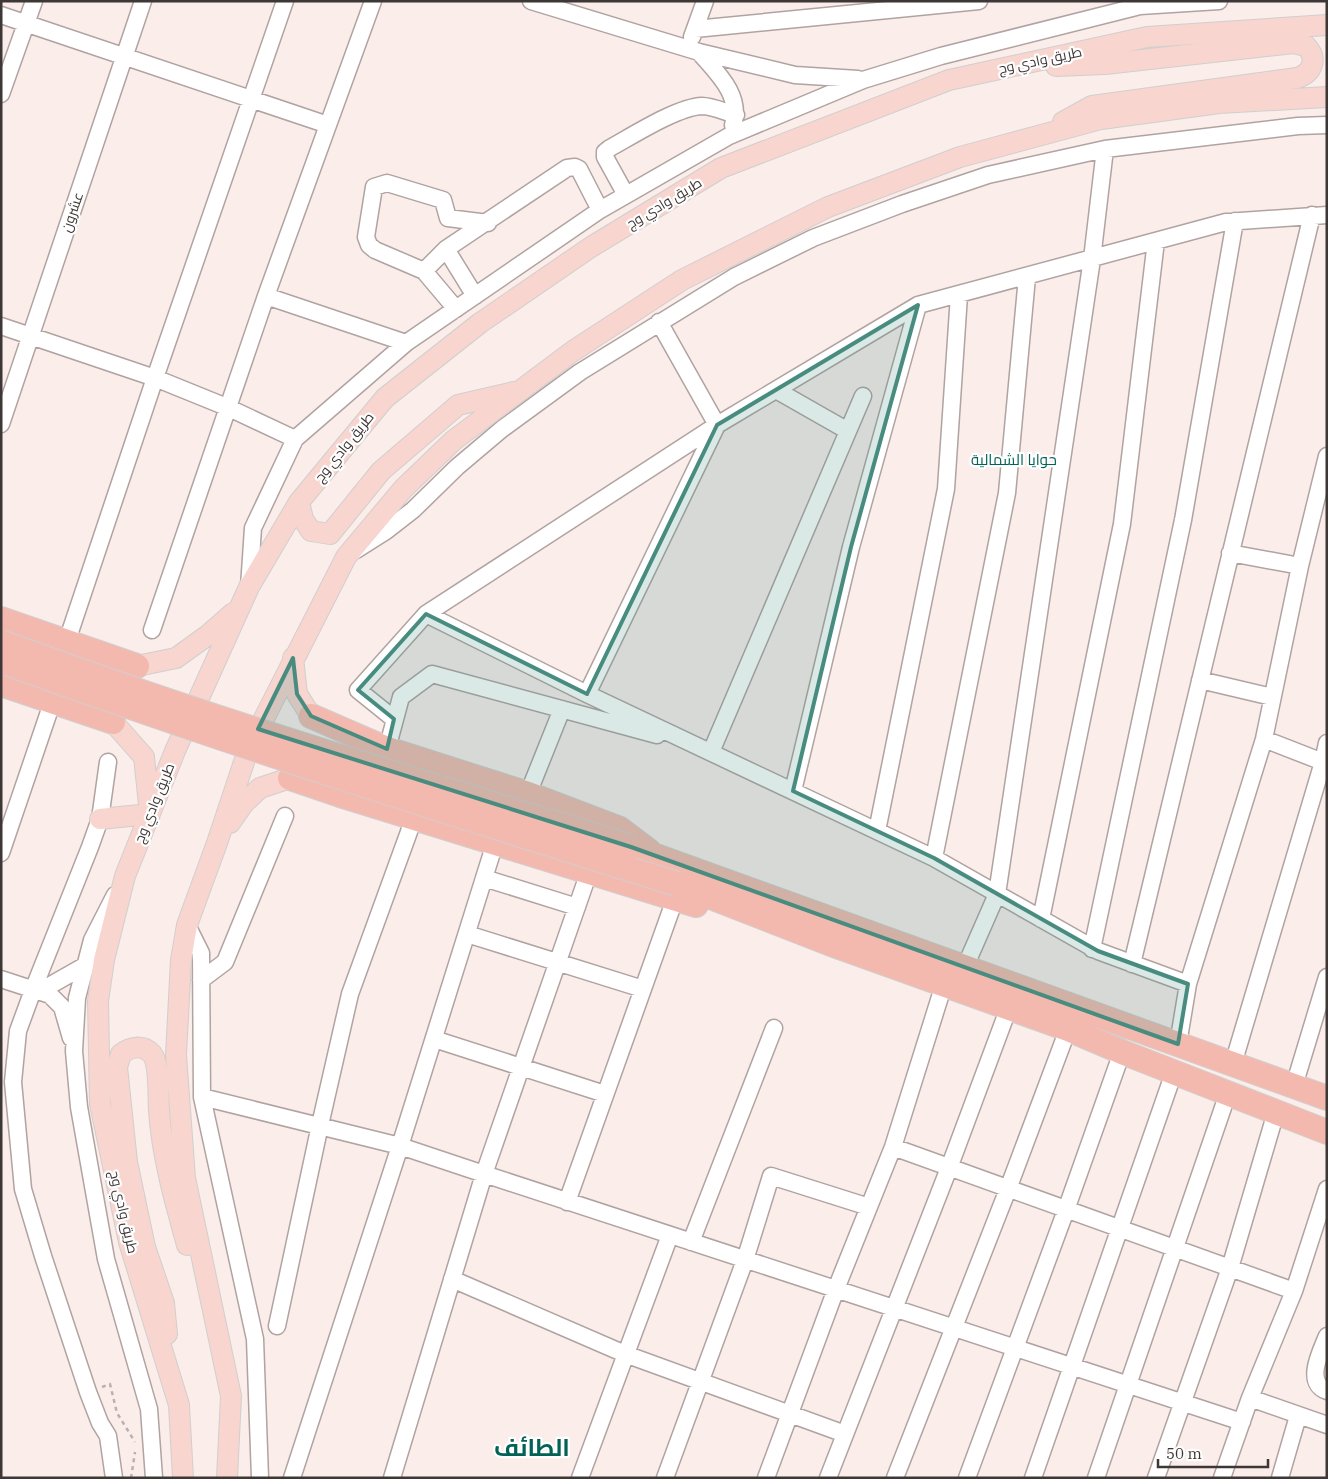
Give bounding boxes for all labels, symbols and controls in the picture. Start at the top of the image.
street label: طريق وادي وج [997,42,1084,81]
street label: طريق وادي وج [623,173,707,235]
street label: عشرون [57,190,87,234]
street label: طريق وادي وج [310,408,380,488]
district label: حوايا الشمالية [971,450,1057,469]
street label: طريق وادي وج [130,760,181,847]
street label: طريق وادي وج [103,1169,142,1256]
district label: الطائف [494,1431,570,1463]
scale bar [1158,1436,1268,1468]
text: 50 m [1166,1444,1202,1463]

